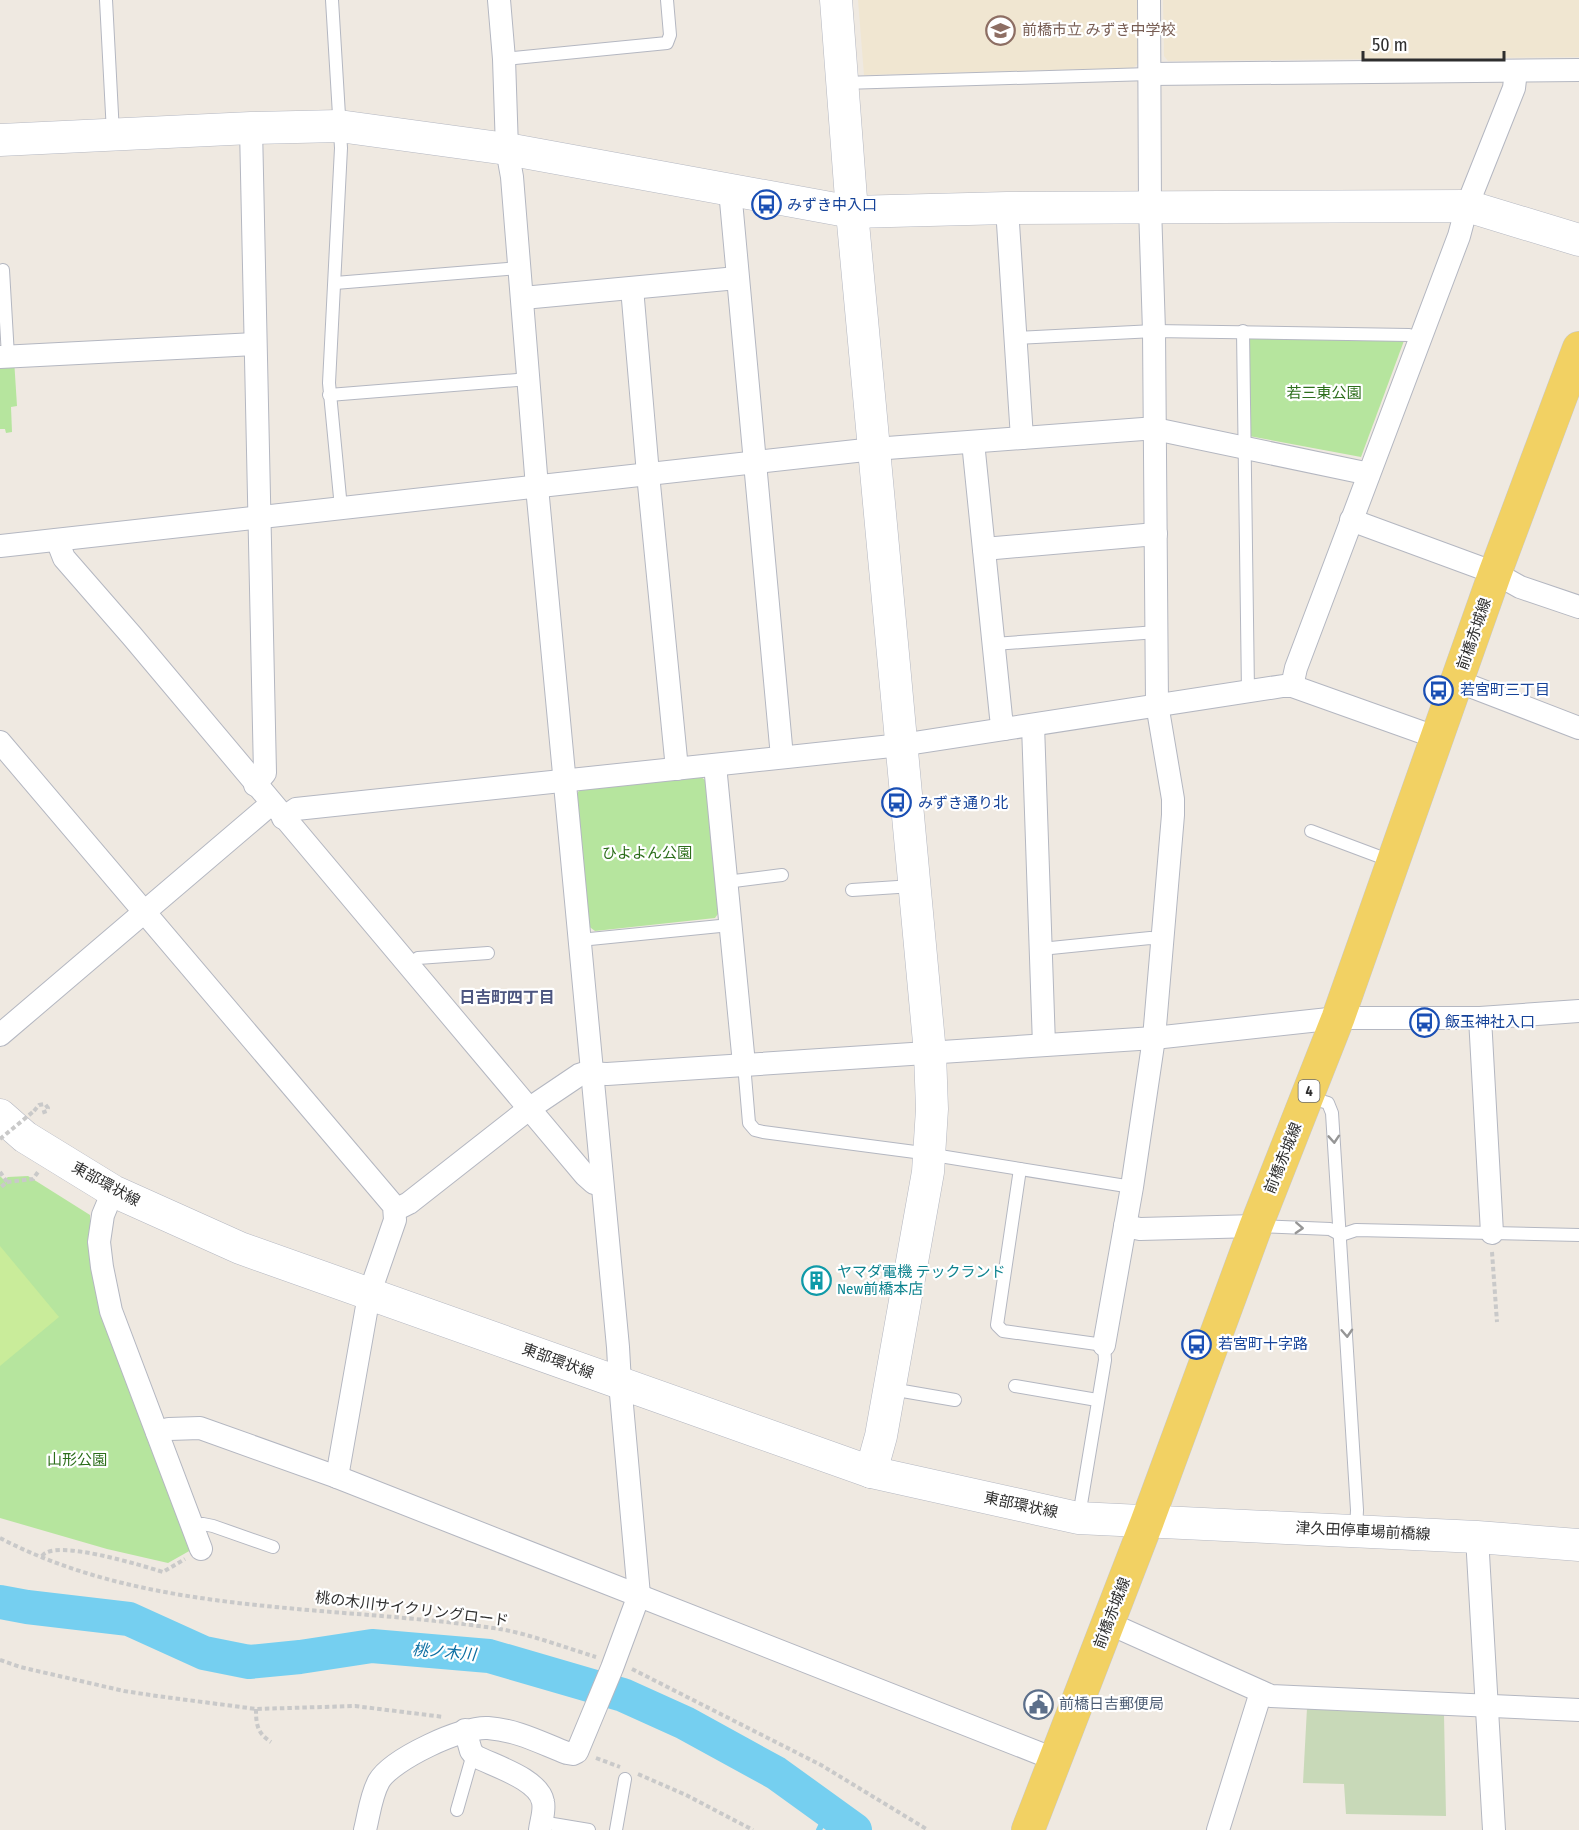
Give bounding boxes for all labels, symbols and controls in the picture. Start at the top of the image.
school or university icon: 前橋市立 みずき中学校 [985,14,1017,46]
place label: 前橋市立 みずき中学校 [1022,21,1176,39]
scale bar [1363,24,1504,62]
text: 50 m [1372,34,1408,56]
bus stop icon: みずき中入口 [750,189,782,221]
place label: みずき中入口 [787,196,877,214]
park label: 若三東公園 [1286,384,1362,402]
street label: 前橋赤城線 [1453,596,1495,672]
bus stop icon: 若宮町三丁目 [1423,674,1455,706]
place label: 若宮町三丁目 [1460,681,1550,699]
bus stop icon: みずき通り北 [881,787,913,819]
place label: みずき通り北 [918,794,1008,812]
park label: ひよよん公園 [602,844,692,862]
district label: 日吉町四丁目 [459,988,555,1007]
bus stop icon: 飯玉神社入口 [1408,1006,1440,1038]
place label: 飯玉神社入口 [1445,1013,1535,1031]
road number: 4 [1298,1080,1320,1102]
street label: 前橋赤城線 [1261,1120,1305,1196]
one-way arrow [1327,1134,1340,1143]
street label: 東部環状線 [69,1158,143,1210]
one-way arrow [1294,1221,1303,1234]
place label: ヤマダ電機 テックランド New前橋本店 [837,1263,1006,1298]
building icon: ヤマダ電機 テックランド New前橋本店 [800,1265,832,1297]
bus stop icon: 若宮町十字路 [1181,1328,1213,1360]
one-way arrow [1340,1329,1353,1338]
place label: 若宮町十字路 [1218,1335,1308,1353]
street label: 東部環状線 [520,1340,596,1382]
park label: 山形公園 [47,1451,107,1469]
street label: 東部環状線 [982,1488,1060,1522]
street label: 津久田停車場前橋線 [1295,1518,1431,1544]
street label: 前橋赤城線 [1090,1575,1134,1651]
street label: 桃の木川サイクリングロード [314,1588,510,1630]
water label: 桃ノ木川 [411,1640,479,1664]
public building icon: 前橋日吉郵便局 [1022,1688,1054,1720]
place label: 前橋日吉郵便局 [1059,1695,1164,1713]

